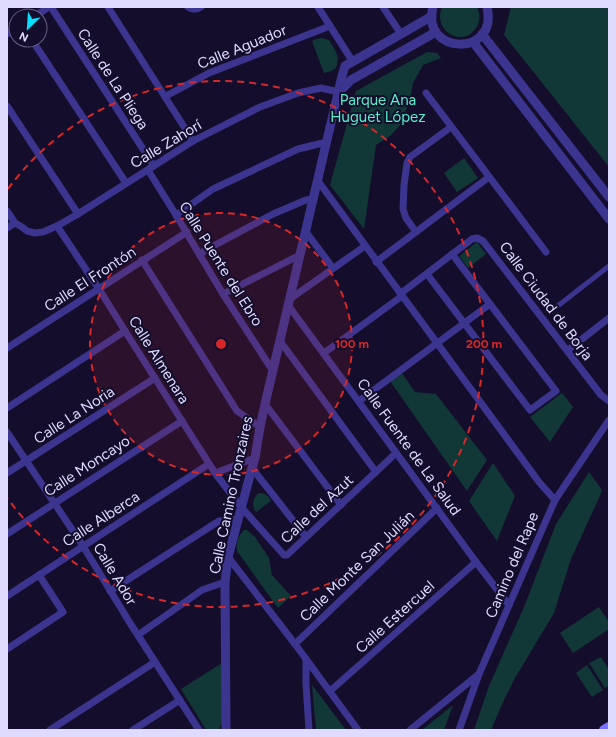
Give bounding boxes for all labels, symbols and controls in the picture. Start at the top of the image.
north arrow [8,8,48,48]
street label: Calle Aguador [195,21,289,73]
street label: Calle de La Pliega [74,25,152,133]
text: N [17,29,31,44]
park label: Parque Ana Huguet López [330,91,426,126]
street label: Calle Zahorí [127,115,206,172]
street label: Calle Puente del Ebro [175,198,267,330]
street label: Calle Ciudad de Borja [496,238,596,364]
street label: Calle El Frontón [41,243,139,315]
street label: Calle Almenara [125,313,193,407]
centre of rings [214,337,228,351]
text: 100 m [335,337,369,351]
text: 200 m [466,337,502,351]
street label: Calle Fuente de La Salud [353,375,465,519]
street label: Calle La Noria [30,382,118,448]
street label: Calle Camino Tronzaires [205,414,257,576]
street label: Calle Moncayo [41,431,134,500]
street label: Calle del Azut [277,471,357,547]
street label: Calle Alberca [59,487,143,551]
street label: Calle Monte San Julián [296,507,418,625]
street label: Camino del Rape [482,509,542,621]
street label: Calle Ador [89,540,141,608]
street label: Calle Estercuel [352,577,438,657]

